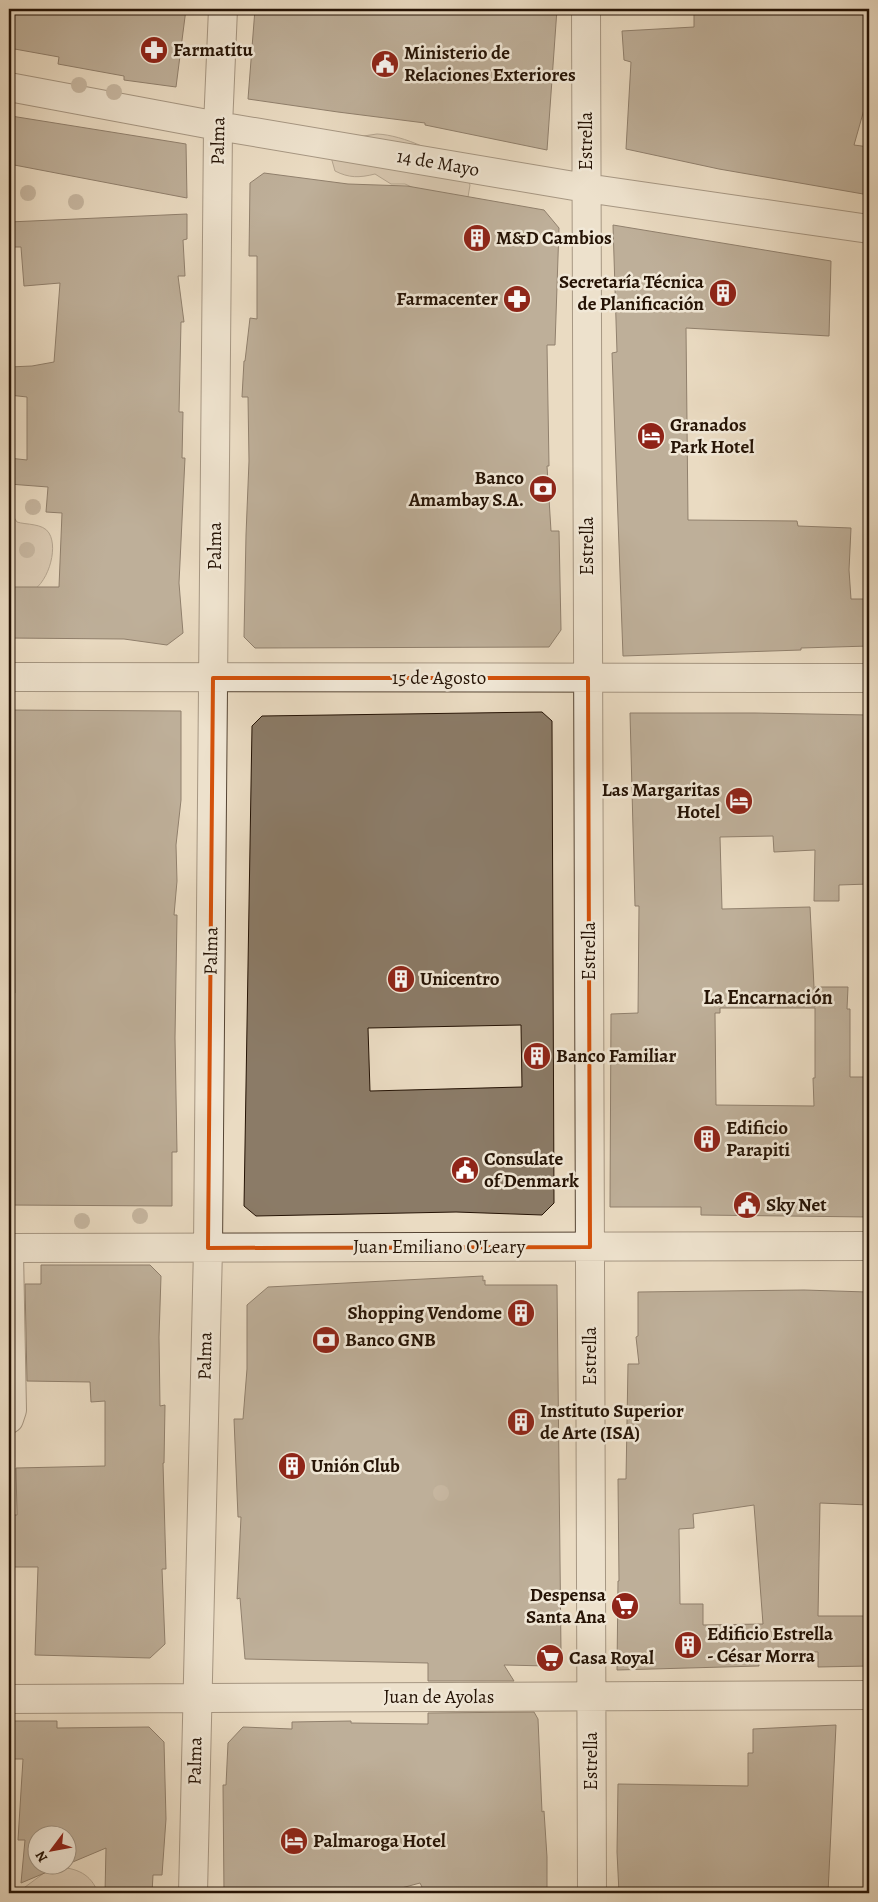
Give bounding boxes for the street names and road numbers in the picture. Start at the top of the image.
street label: Estrella [573,111,599,170]
street label: Palma [205,117,231,165]
street label: 14 de Mayo [395,143,481,183]
street label: Estrella [574,516,600,575]
street label: Palma [202,522,228,570]
street label: 15 de Agosto [392,665,486,691]
street label: Estrella [576,921,602,980]
street label: Palma [198,927,224,975]
street label: Juan Emiliano O'Leary [353,1234,526,1260]
street label: Estrella [577,1326,603,1385]
street label: Palma [192,1332,218,1380]
street label: Juan de Ayolas [384,1684,494,1710]
street label: Estrella [578,1731,604,1790]
street label: Palma [182,1737,208,1785]

